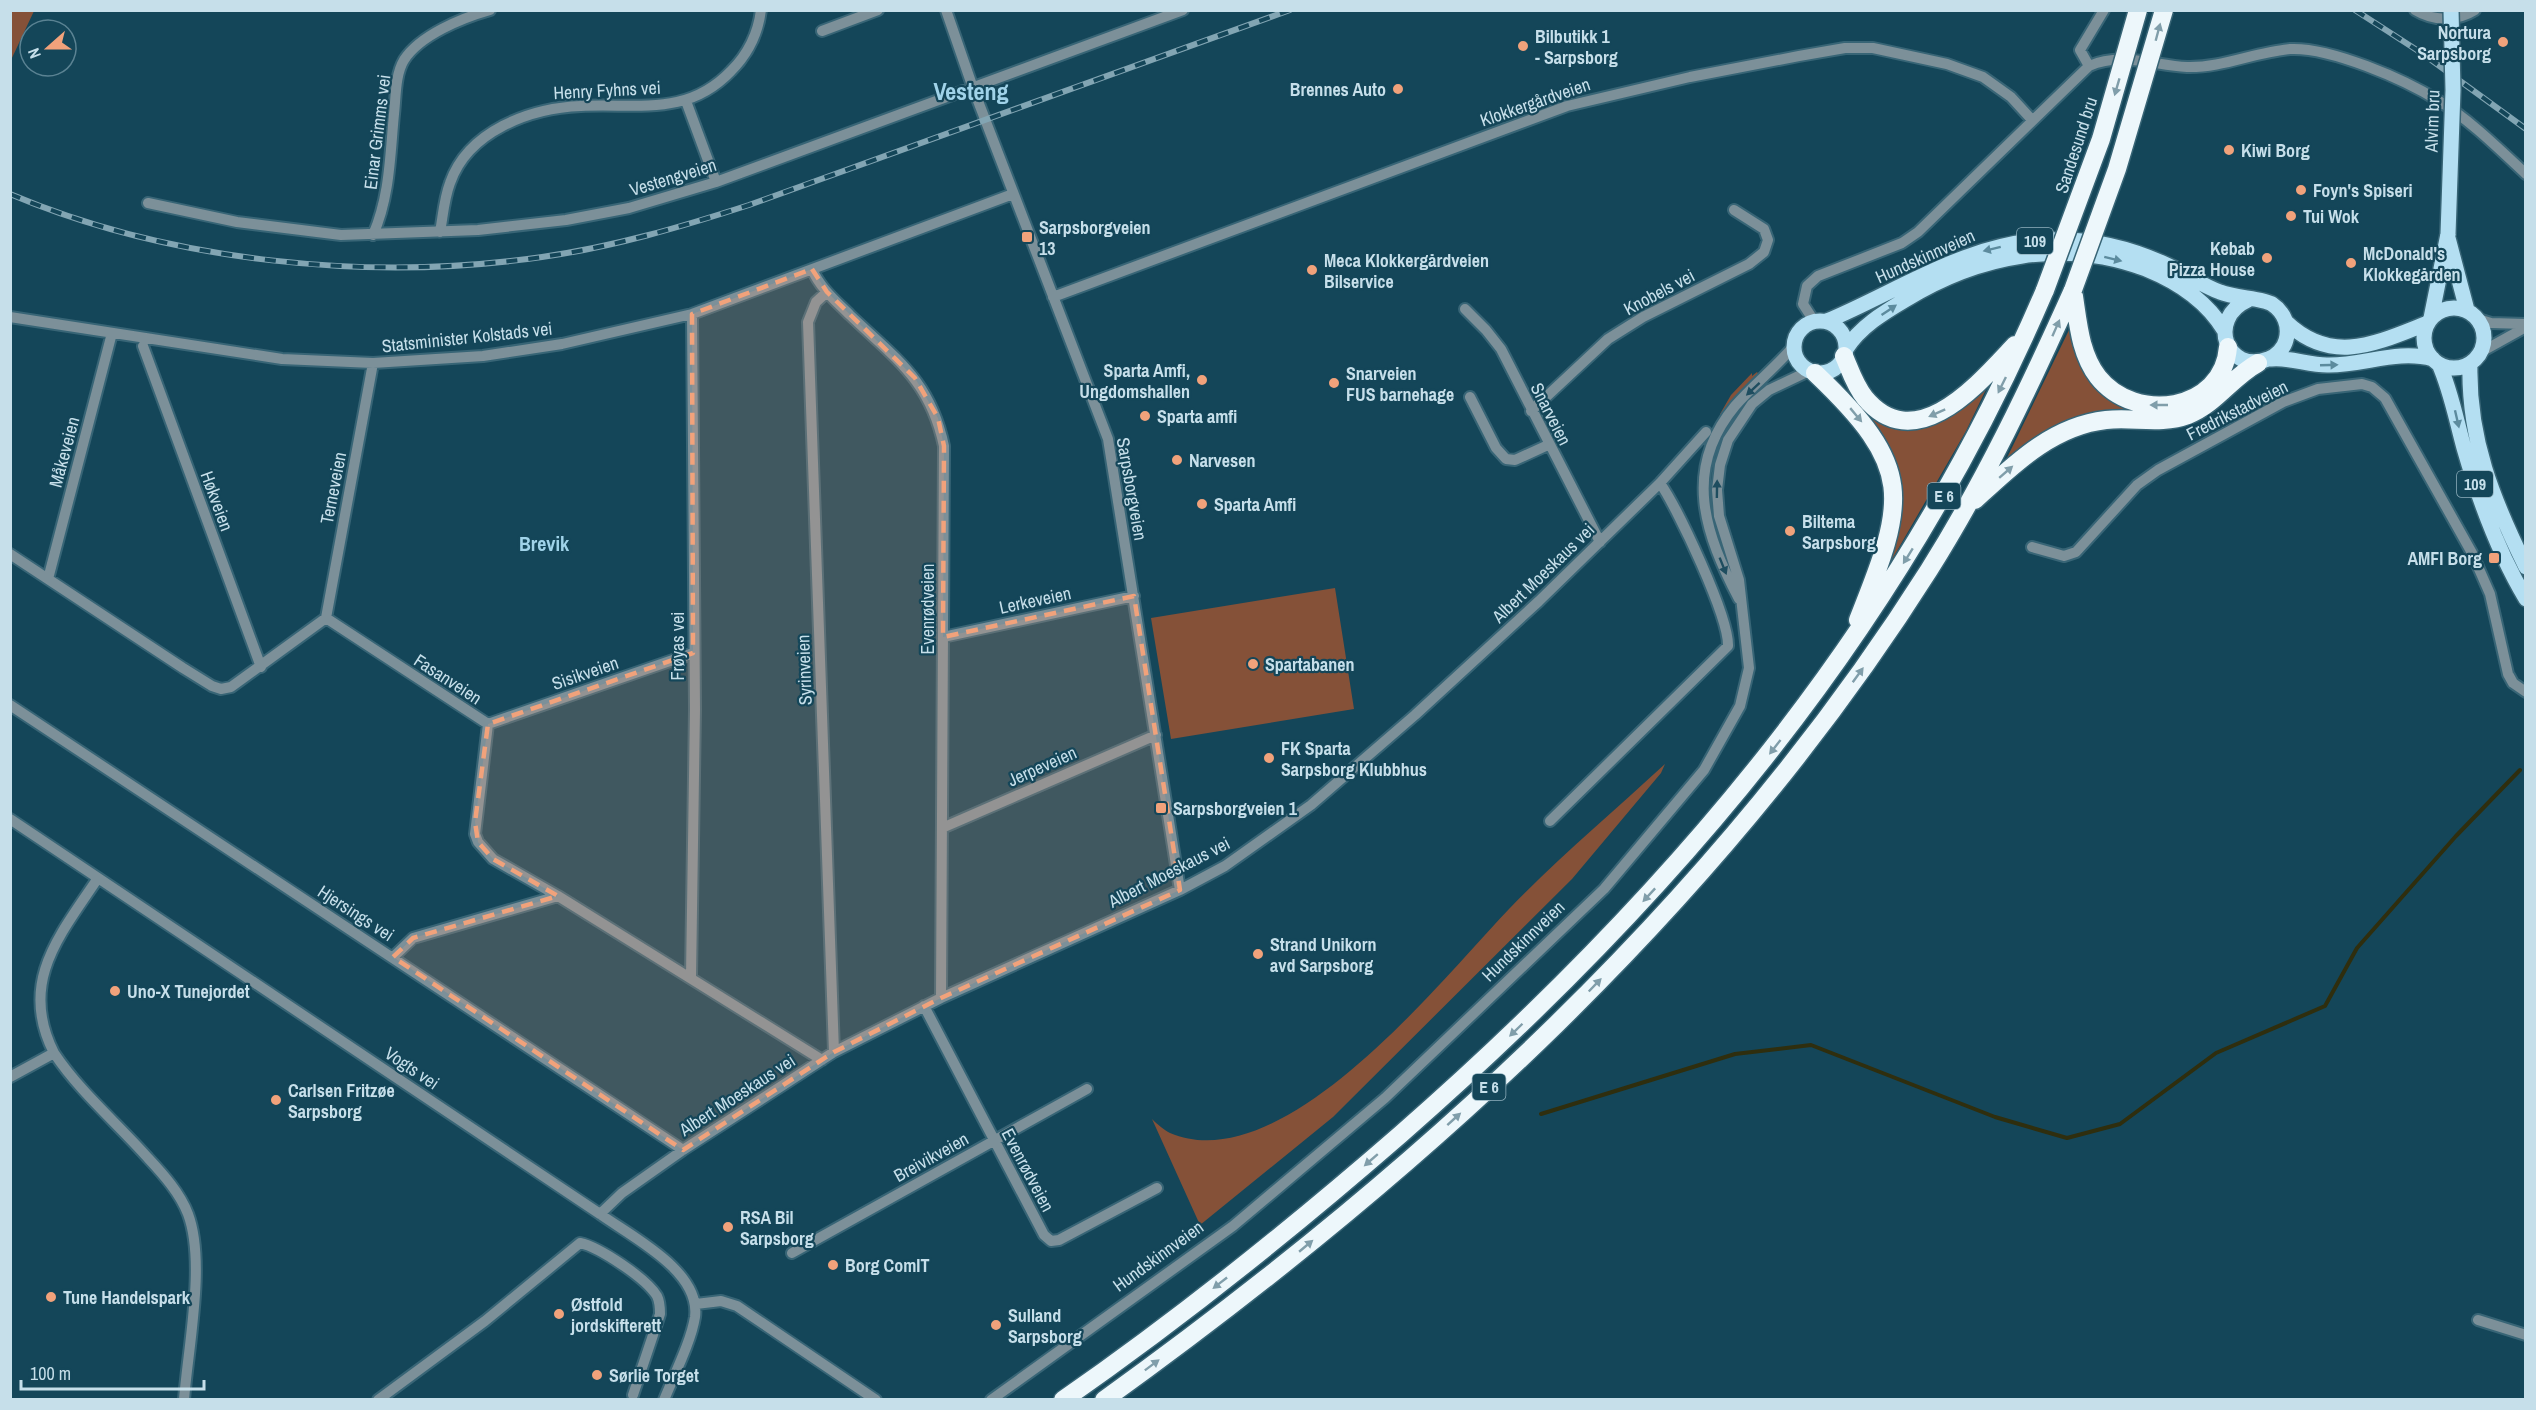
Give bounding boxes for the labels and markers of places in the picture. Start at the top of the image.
place label: Nortura Sarpsborg [2417,20,2492,66]
place label: Bilbutikk 1 - Sarpsborg [1535,24,1618,70]
marker: Nortura Sarpsborg [2496,35,2510,49]
marker: Bilbutikk 1 - Sarpsborg [1516,39,1530,53]
place label: Brennes Auto [1290,77,1386,102]
marker: Brennes Auto [1391,82,1405,96]
place label: Kiwi Borg [2241,138,2310,163]
marker: Kiwi Borg [2222,143,2236,157]
place label: Foyn's Spiseri [2313,178,2413,203]
marker: Foyn's Spiseri [2294,183,2308,197]
place label: Tui Wok [2303,204,2360,229]
marker: Tui Wok [2284,209,2298,223]
place label: Sarpsborgveien 13 [1039,215,1151,261]
marker: Sarpsborgveien 13 [1020,230,1034,244]
place label: Kebab Pizza House [2169,236,2255,282]
place label: McDonald's Klokkegården [2363,241,2461,287]
place label: Meca Klokkergårdveien Bilservice [1324,248,1489,294]
marker: Kebab Pizza House [2260,251,2274,265]
marker: McDonald's Klokkegården [2344,256,2358,270]
marker: Meca Klokkergårdveien Bilservice [1305,263,1319,277]
place label: Sparta Amfi, Ungdomshallen [1079,358,1190,404]
place label: Snarveien FUS barnehage [1346,361,1454,407]
marker: Sparta Amfi, Ungdomshallen [1195,373,1209,387]
marker: Snarveien FUS barnehage [1327,376,1341,390]
place label: Sparta amfi [1157,404,1237,429]
marker: Sparta amfi [1138,409,1152,423]
place label: Narvesen [1189,448,1255,473]
marker: Narvesen [1170,453,1184,467]
place label: Sparta Amfi [1214,492,1296,517]
marker: Sparta Amfi [1195,497,1209,511]
place label: Biltema Sarpsborg [1802,509,1876,555]
marker: Biltema Sarpsborg [1783,524,1797,538]
place label: AMFI Borg [2407,546,2482,571]
marker: AMFI Borg [2487,551,2501,565]
place label: Spartabanen [1265,652,1354,677]
marker: Spartabanen [1246,657,1260,671]
place label: FK Sparta Sarpsborg Klubbhus [1281,736,1427,782]
marker: FK Sparta Sarpsborg Klubbhus [1262,751,1276,765]
place label: Sarpsborgveien 1 [1173,796,1298,821]
marker: Sarpsborgveien 1 [1154,801,1168,815]
place label: Strand Unikorn avd Sarpsborg [1270,932,1377,978]
marker: Strand Unikorn avd Sarpsborg [1251,947,1265,961]
place label: Uno-X Tunejordet [127,979,250,1004]
marker: Uno-X Tunejordet [108,984,122,998]
place label: Carlsen Fritzøe Sarpsborg [288,1078,395,1124]
marker: Carlsen Fritzøe Sarpsborg [269,1093,283,1107]
place label: RSA Bil Sarpsborg [740,1205,814,1251]
marker: RSA Bil Sarpsborg [721,1220,735,1234]
place label: Borg ComIT [845,1253,929,1278]
marker: Borg ComIT [826,1258,840,1272]
place label: Tune Handelspark [63,1285,191,1310]
marker: Tune Handelspark [44,1290,58,1304]
place label: Østfold jordskifterett [570,1292,661,1338]
place label: Sulland Sarpsborg [1008,1303,1082,1349]
marker: Østfold jordskifterett [552,1307,566,1321]
marker: Sulland Sarpsborg [989,1318,1003,1332]
place label: Sørlie Torget [609,1363,699,1388]
marker: Sørlie Torget [590,1368,604,1382]

